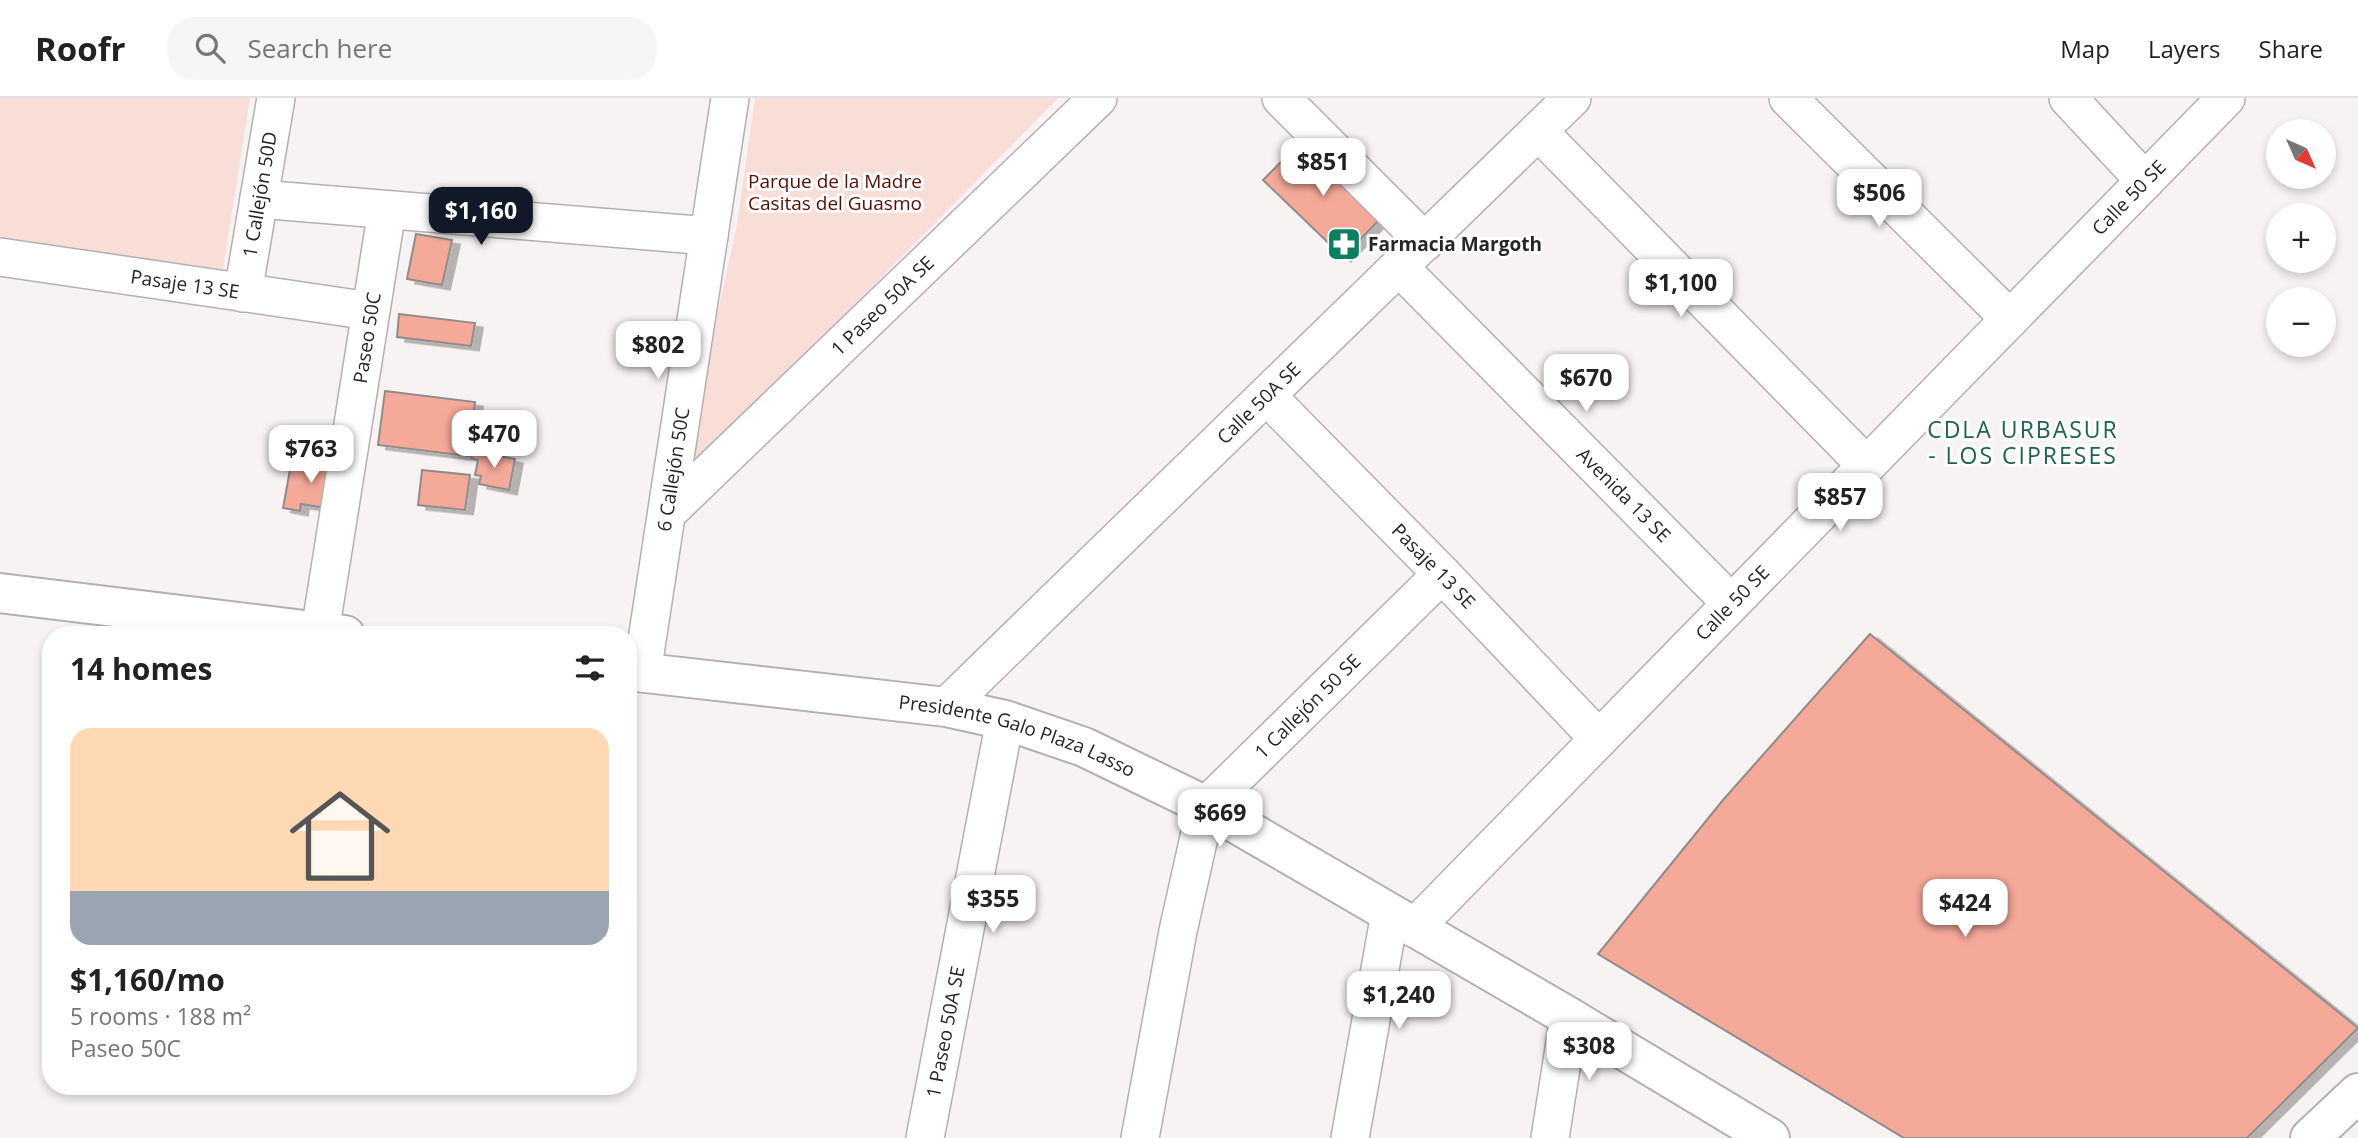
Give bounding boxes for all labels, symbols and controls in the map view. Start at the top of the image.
search box [167,17,657,80]
text: Roofr [35,26,125,71]
icon: search [191,29,229,67]
text: Search here [247,30,392,66]
text: Map [2060,32,2110,65]
text: Layers [2148,32,2221,65]
text: Share [2259,32,2323,65]
north arrow [2266,119,2336,189]
map controls [2266,119,2336,357]
street label: 1 Callejón 50D [236,130,283,259]
pin: $851 [1282,139,1364,198]
text: $851 [1297,145,1349,177]
street label: Calle 50 SE [2086,154,2171,241]
park label: Parque de la Madre Casitas del Guasmo [748,168,922,216]
pin: $506 [1838,170,1920,229]
text: $506 [1853,176,1905,208]
pin: $1,160 [424,188,538,247]
text: $1,160 [445,194,517,226]
button: + [2266,203,2336,273]
pharmacy icon: Farmacia Margoth [1325,225,1363,263]
place label: Farmacia Margoth [1368,231,1542,257]
street label: 1 Paseo 50A SE [825,250,940,361]
pin: $1,100 [1624,260,1738,319]
street label: Pasaje 13 SE [129,263,241,305]
text: $1,100 [1645,266,1717,298]
button: − [2266,287,2336,357]
street label: Paseo 50C [347,290,387,385]
pin: $802 [617,322,699,381]
text: $802 [632,328,684,360]
pin: $670 [1545,354,1627,414]
street label: Calle 50A SE [1211,356,1306,450]
text: $670 [1560,361,1612,393]
street label: 6 Callejón 50C [651,406,695,533]
pin: $470 [453,410,535,470]
district label: CDLA URBASUR - LOS CIPRESES [1927,413,2119,471]
text: $470 [468,417,520,449]
pin: $763 [270,426,352,485]
text: $763 [285,432,337,464]
street label: Avenida 13 SE [1571,442,1677,548]
pin: $857 [1799,474,1881,533]
text: $857 [1814,480,1866,512]
street label: Pasaje 13 SE [1386,517,1481,614]
street label: Calle 50 SE [1690,560,1775,646]
text: 14 homes [70,648,213,689]
street label: 1 Callejón 50 SE [1249,648,1366,764]
icon: filters [571,649,609,687]
street label: Presidente Galo Plaza Lasso [897,689,1140,783]
icon: home [277,773,403,899]
pin: $669 [1179,790,1261,849]
text: $669 [1194,796,1246,828]
pin: $355 [952,876,1034,935]
pin: $424 [1924,880,2006,939]
text: $355 [967,882,1019,914]
text: $424 [1939,886,1991,918]
text: $1,160/mo [70,959,225,1000]
street label: 1 Paseo 50A SE [920,964,971,1100]
pin: $1,240 [1342,972,1456,1031]
text: $1,240 [1363,978,1435,1010]
text: 5 rooms · 188 m² [70,1000,251,1032]
pin: $308 [1548,1023,1630,1082]
text: $308 [1563,1029,1615,1061]
text: Paseo 50C [70,1032,181,1064]

